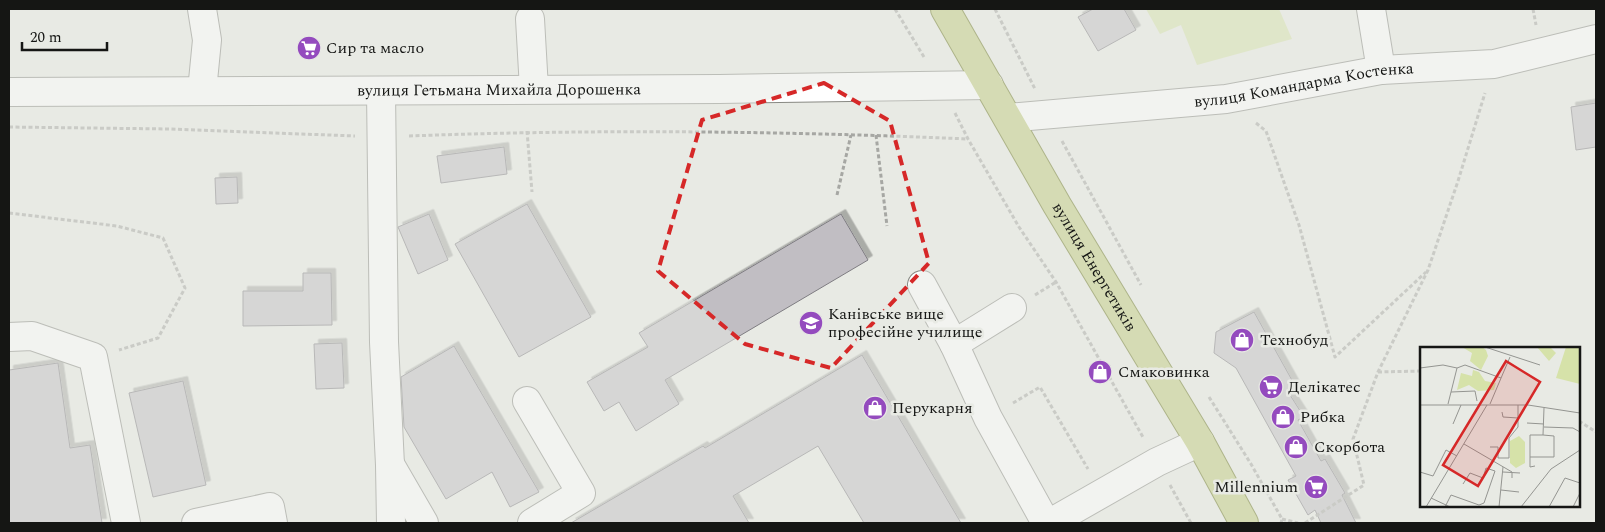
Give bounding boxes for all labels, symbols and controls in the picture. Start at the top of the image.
scale bar [22,20,108,52]
text: 20 m [30,26,62,49]
supermarket icon: Сир та масло [296,35,322,61]
place label: Сир та масло [326,36,424,60]
street label: вулиця Командарма Костенка [1193,56,1414,114]
street label: вулиця Гетьмана Михайла Дорошенка [357,77,641,103]
street label: вулиця Енергетиків [1046,198,1143,336]
place label: Канівське вище професійне училище [828,302,983,344]
school or university icon: Канівське вище професійне училище [798,310,824,336]
shop icon: Технобуд [1229,327,1255,353]
place label: Технобуд [1260,328,1328,352]
inset map [1420,347,1580,507]
shop icon: Смаковинка [1087,359,1113,385]
place label: Смаковинка [1118,360,1210,384]
supermarket icon: Делікатес [1258,374,1284,400]
place label: Делікатес [1288,375,1361,399]
shop icon: Перукарня [862,395,888,421]
place label: Перукарня [892,396,973,420]
shop icon: Рибка [1270,404,1296,430]
place label: Рибка [1300,405,1345,429]
shop icon: Скорбота [1283,434,1309,460]
place label: Скорбота [1314,435,1385,459]
supermarket icon: Millennium [1303,474,1329,500]
place label: Millennium [1214,475,1298,499]

